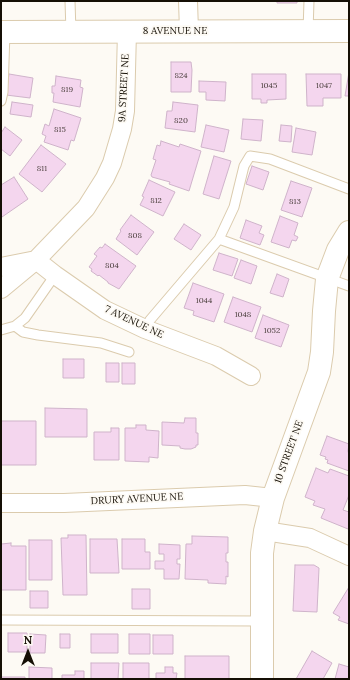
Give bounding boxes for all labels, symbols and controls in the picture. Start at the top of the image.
street label: 8 AVENUE NE [143,25,207,37]
street label: 9A STREET NE [116,54,132,122]
house number: 824 [175,71,187,81]
house number: 1045 [261,81,277,91]
house number: 1047 [316,81,332,91]
house number: 819 [61,85,73,95]
house number: 820 [174,116,188,126]
house number: 815 [54,125,66,135]
house number: 811 [37,164,47,174]
house number: 812 [150,196,162,206]
house number: 813 [289,197,301,207]
house number: 808 [128,231,142,241]
house number: 804 [105,261,119,271]
house number: 1044 [196,296,212,306]
street label: 7 AVENUE NE [103,303,165,341]
house number: 1048 [235,310,251,320]
house number: 1052 [264,326,280,336]
street label: 10 STREET NE [272,419,306,485]
street label: DRURY AVENUE NE [90,491,184,507]
north arrow [8,632,48,672]
text: N [24,633,32,647]

